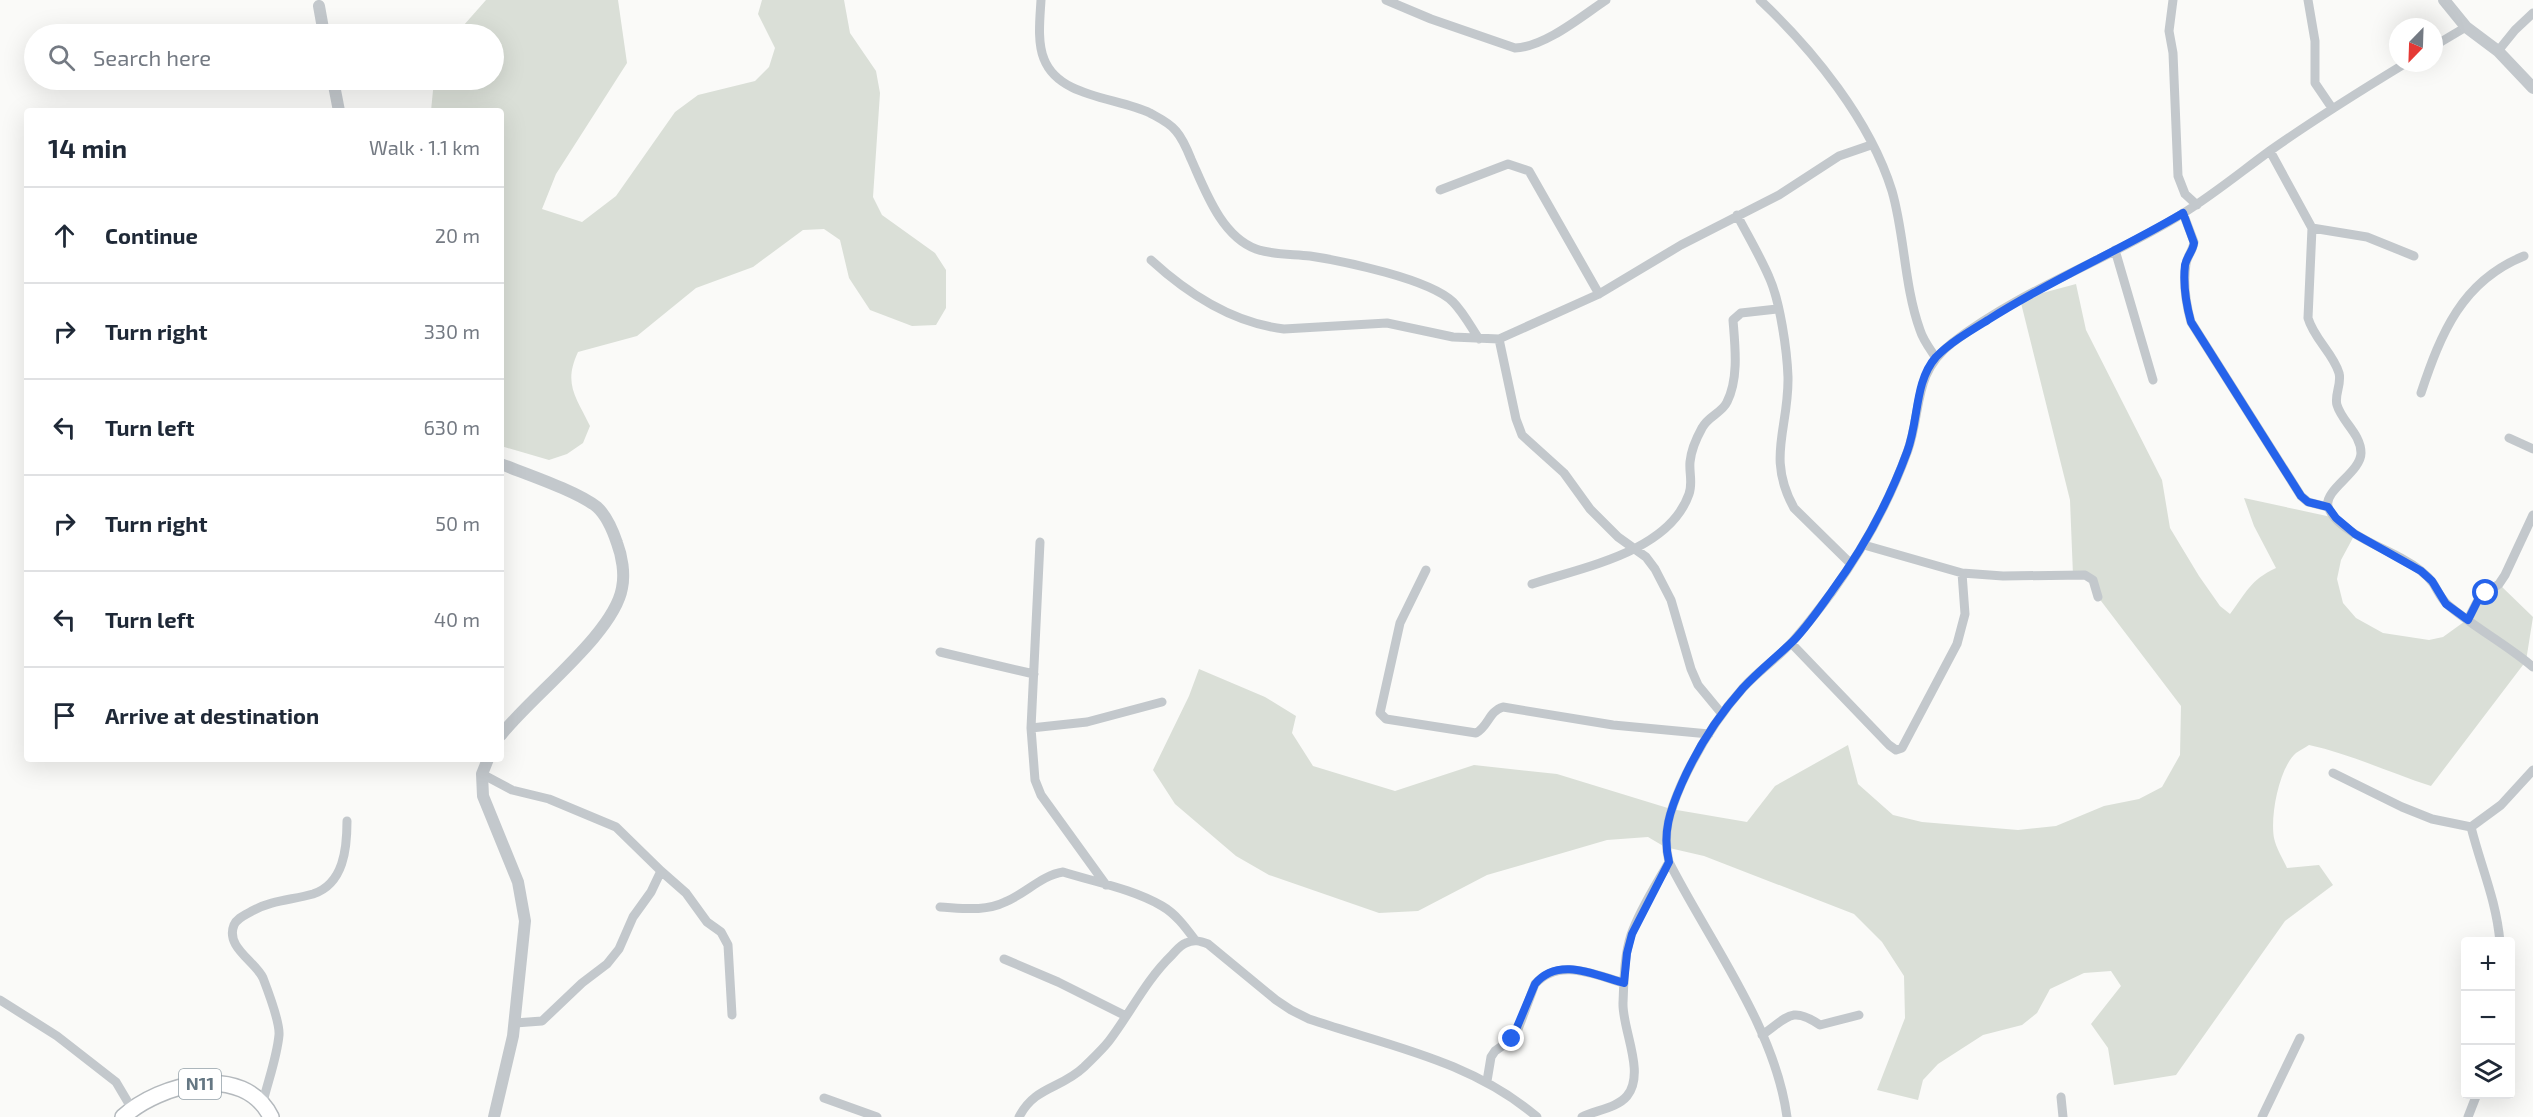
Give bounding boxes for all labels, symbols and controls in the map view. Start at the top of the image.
north arrow [2389,18,2443,72]
search box [24,24,504,90]
icon: search [45,41,78,74]
text: Search here [93,44,211,70]
text: 14 min [48,132,127,163]
text: Walk · 1.1 km [369,135,480,159]
icon: ahead [48,219,81,252]
text: Continue [105,222,198,248]
text: 20 m [435,223,480,247]
icon: right [48,315,81,348]
text: Turn right [105,318,207,344]
text: 330 m [424,319,480,343]
icon: left [48,411,81,444]
text: Turn left [105,414,194,440]
text: 630 m [423,415,480,439]
icon: right [48,507,81,540]
text: Turn right [105,510,207,536]
text: 50 m [435,511,480,535]
route start [2472,579,2498,605]
icon: left [48,603,81,636]
text: Turn left [105,606,194,632]
text: 40 m [434,607,480,631]
icon: arrive [48,699,81,732]
text: Arrive at destination [105,702,319,728]
map controls [2461,937,2515,1099]
button: + [2461,937,2515,991]
button: − [2461,991,2515,1045]
route end [1498,1025,1524,1051]
button: layers [2461,1045,2515,1099]
road number: N11 [179,1069,221,1099]

